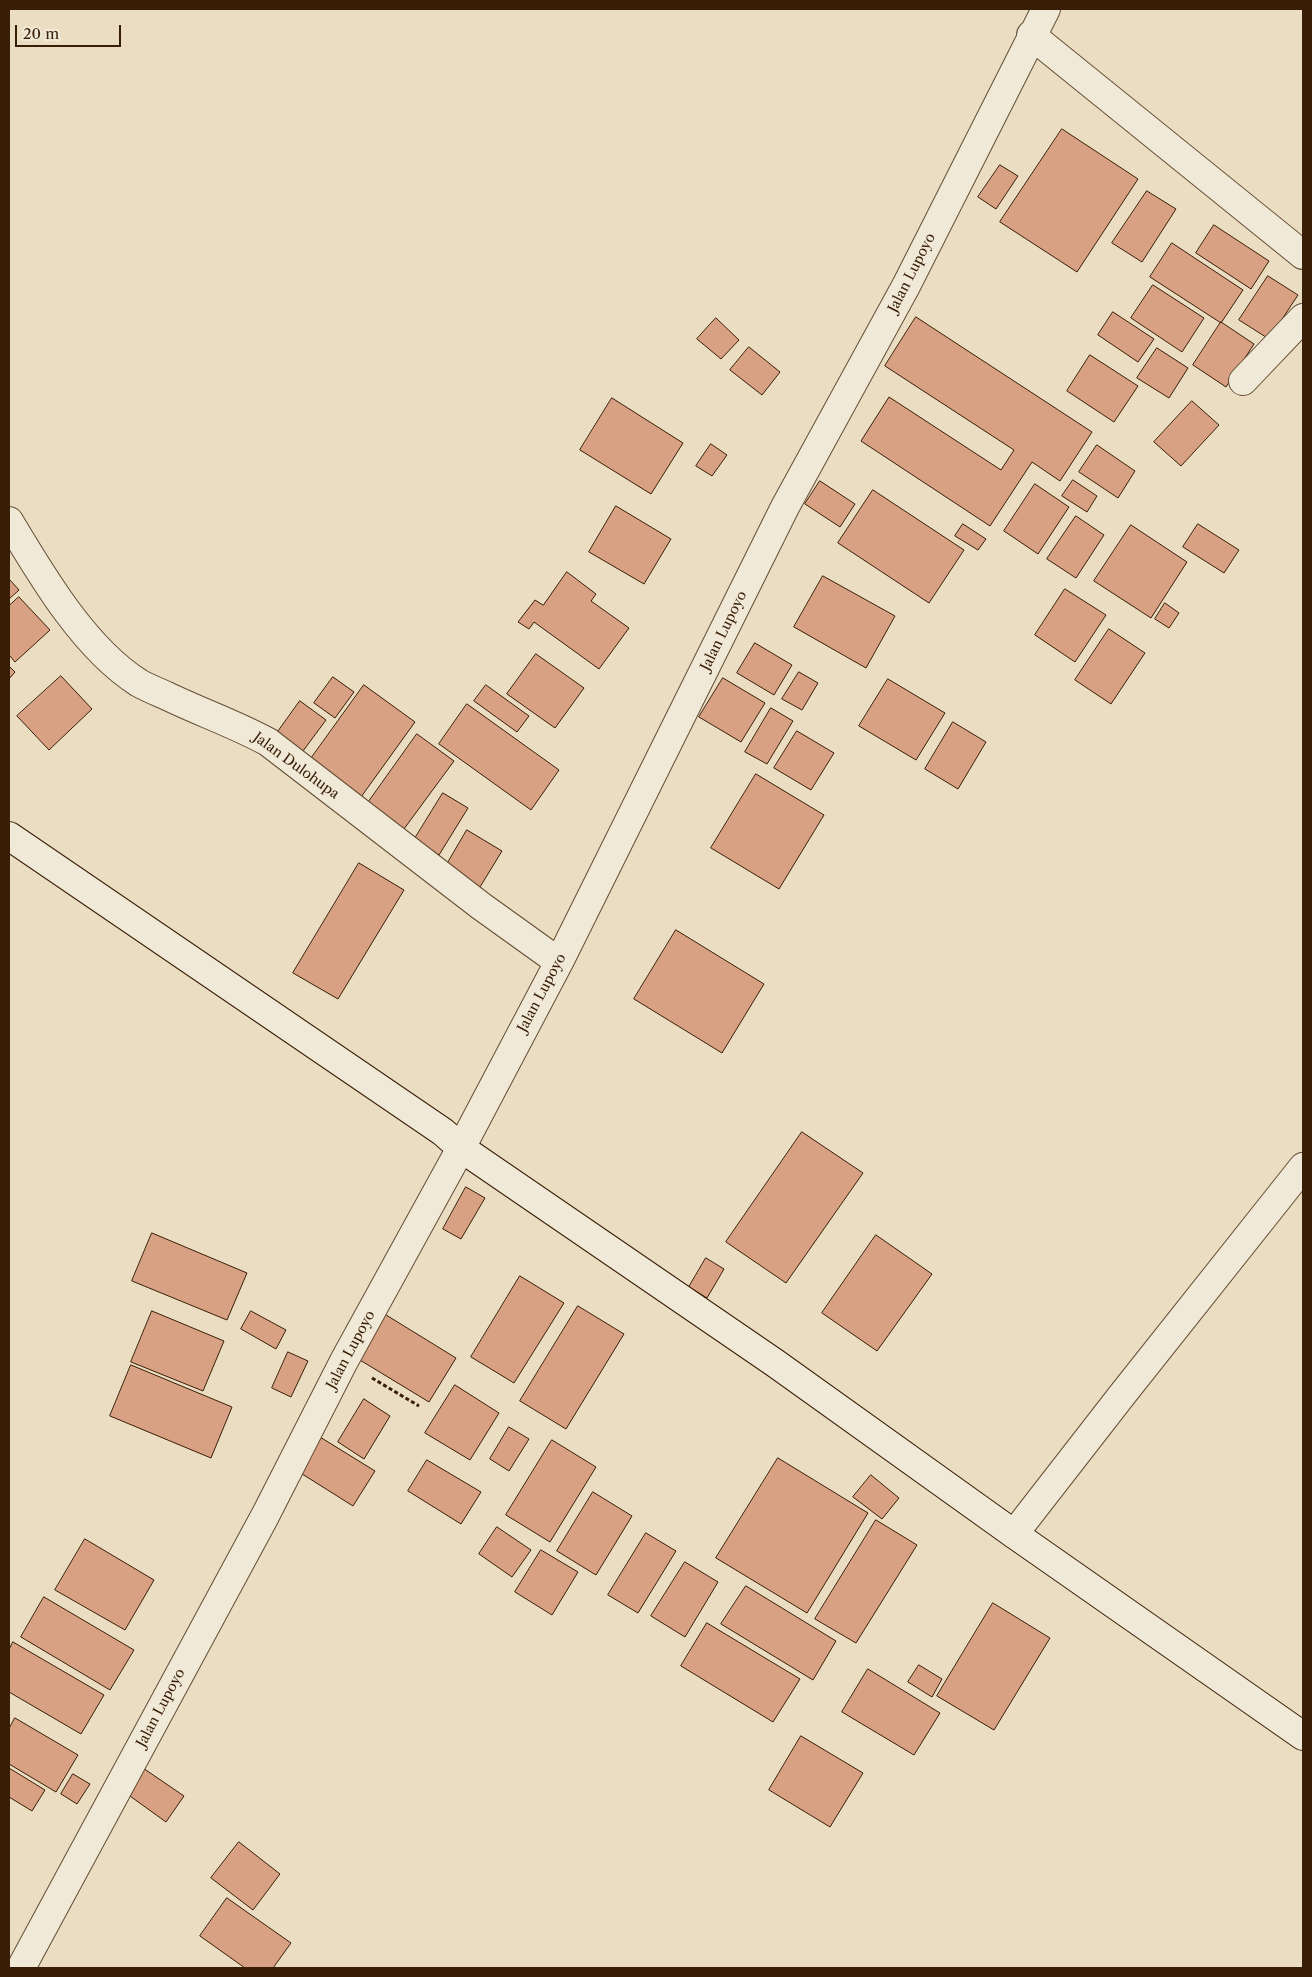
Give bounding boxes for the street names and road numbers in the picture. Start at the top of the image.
street label: Jalan Lupoyo [885,231,939,315]
street label: Jalan Lupoyo [697,588,751,674]
street label: Jalan Dulohupa [250,729,342,803]
street label: Jalan Lupoyo [514,951,570,1035]
street label: Jalan Lupoyo [323,1308,379,1392]
street label: Jalan Lupoyo [133,1666,189,1750]

